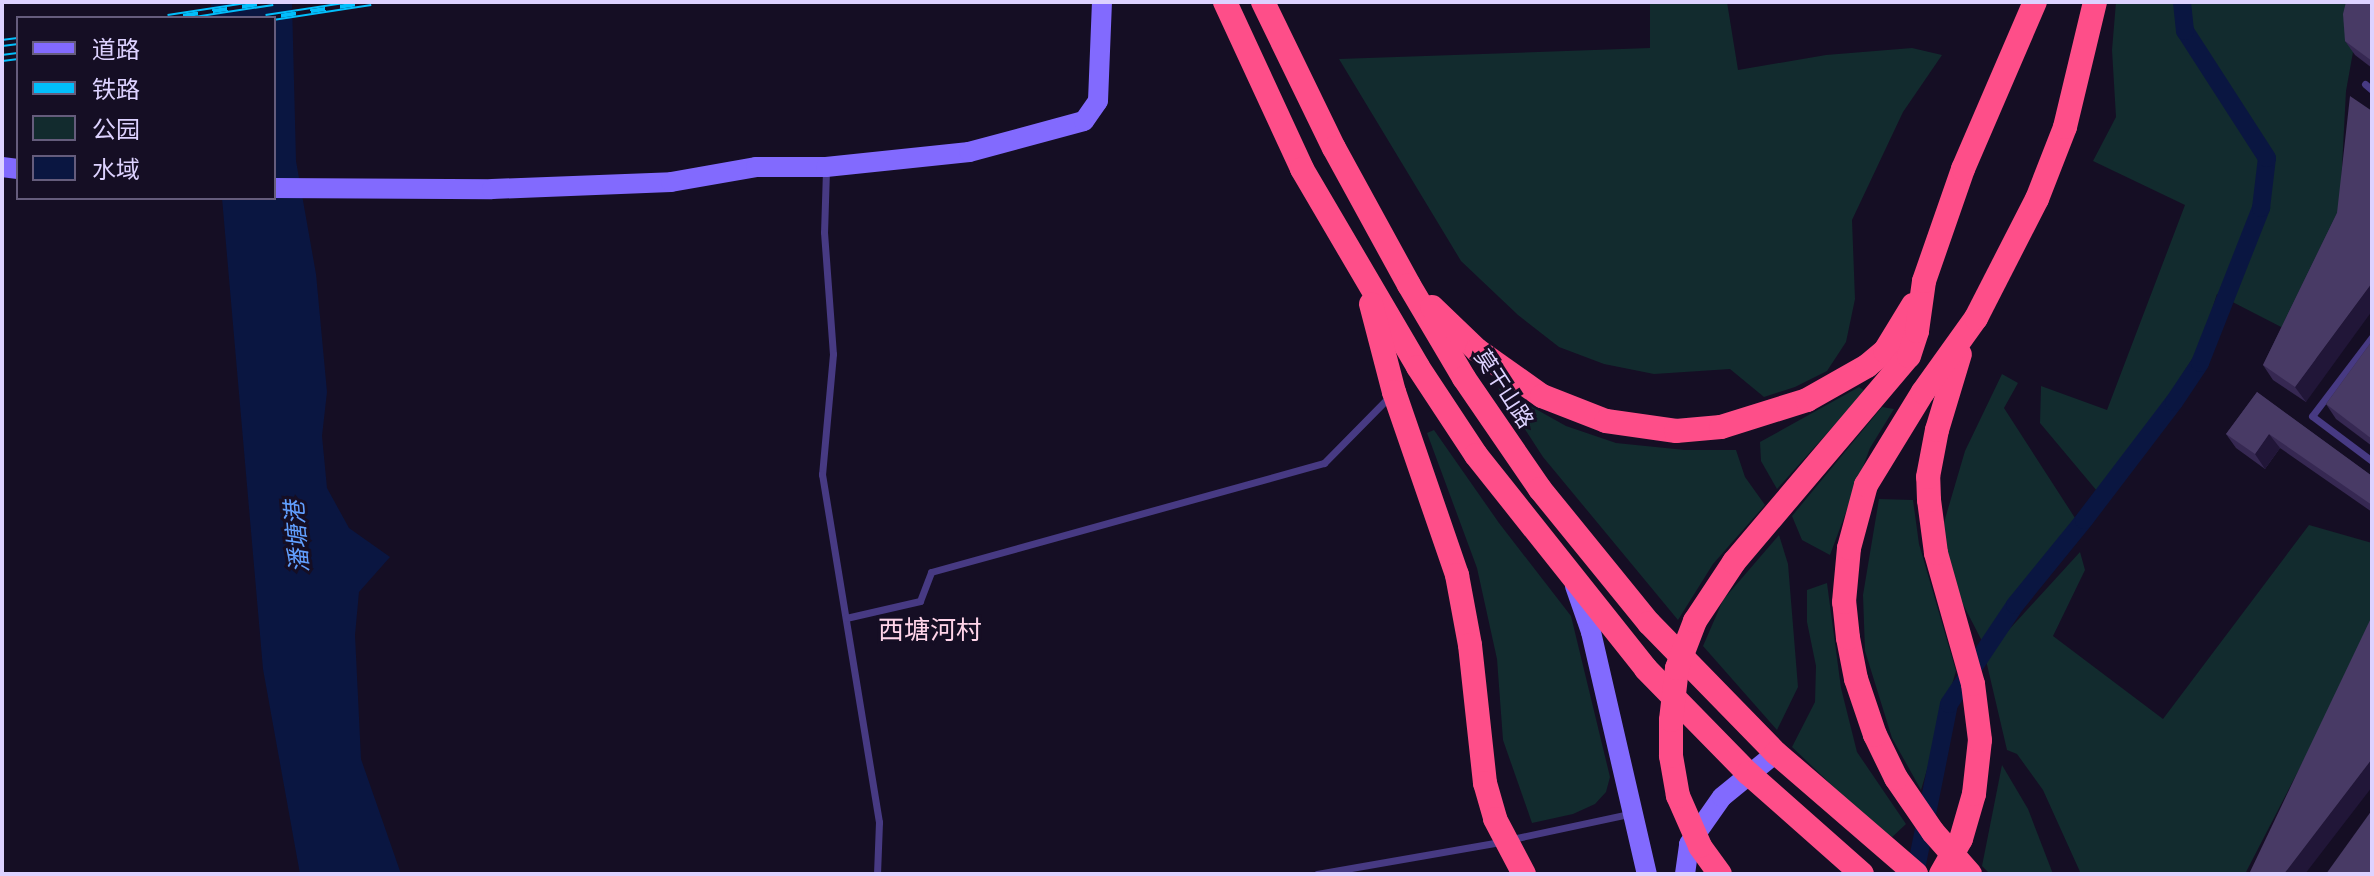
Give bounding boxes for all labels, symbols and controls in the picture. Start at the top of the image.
legend [16,16,276,200]
text: 道路 [92,32,140,67]
text: 铁路 [92,72,140,107]
text: 公园 [92,112,140,147]
text: 水域 [92,152,140,187]
street label: 莫干山路 [1469,345,1539,433]
water label: 潘塘港 [280,500,314,574]
district label: 西塘河村 [878,615,982,647]

